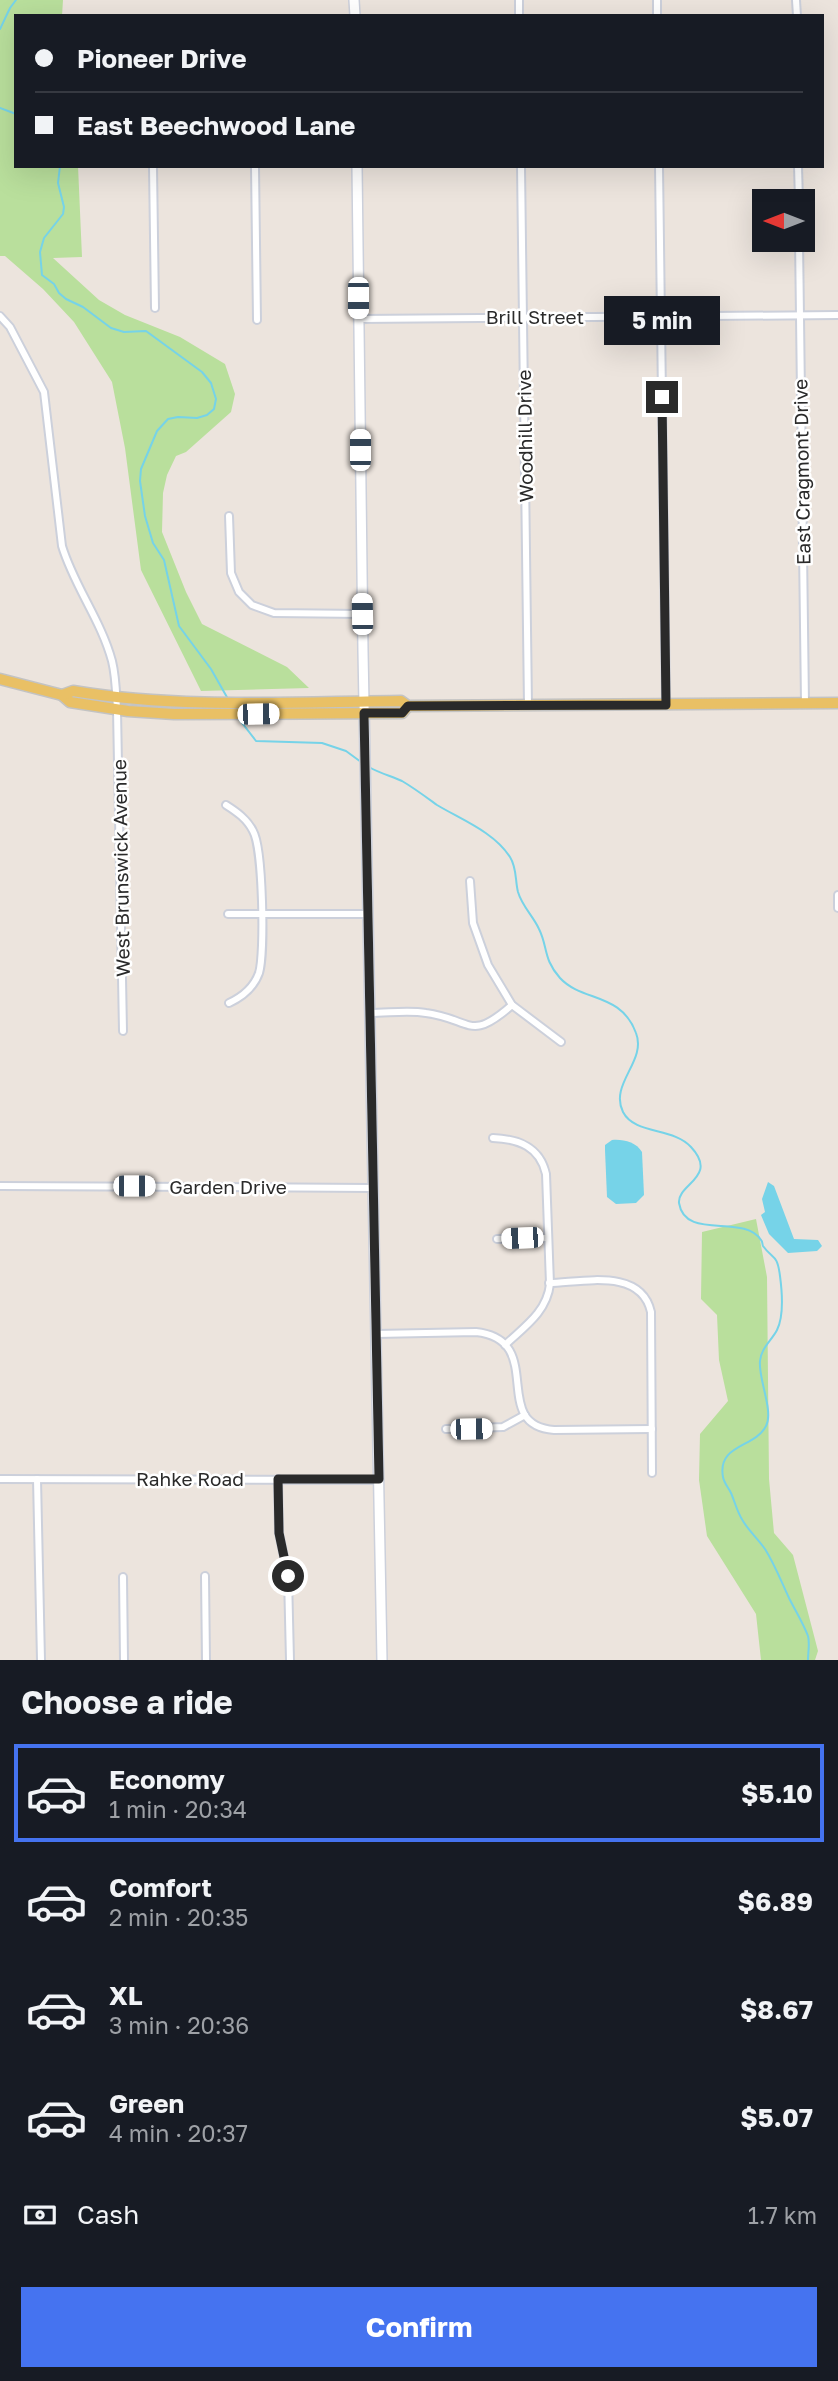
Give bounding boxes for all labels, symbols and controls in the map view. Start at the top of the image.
text: Pioneer Drive [77,43,246,74]
text: East Beechwood Lane [77,110,355,141]
north arrow [752,189,816,252]
map controls [752,189,815,252]
car [348,277,369,319]
callout: 5 min [604,296,720,344]
street label: Brill Street [486,305,584,328]
text: 5 min [632,306,692,334]
street label: Woodhill Drive [512,369,537,503]
street label: East Cragmont Drive [788,379,815,565]
route end [646,381,678,413]
car [350,429,371,471]
car [352,593,373,635]
car [237,703,280,725]
street label: West Brunswick Avenue [107,759,134,977]
street label: Garden Drive [169,1175,287,1198]
car [114,1176,156,1197]
car [501,1227,544,1249]
car [450,1418,493,1440]
street label: Rahke Road [136,1467,244,1490]
route start [272,1560,304,1592]
text: Choose a ride [21,1683,233,1721]
icon: car [25,1762,88,1825]
text: Economy [109,1764,225,1795]
text: $5.10 [741,1778,813,1809]
text: 1 min · 20:34 [109,1795,247,1823]
icon: car [25,1870,88,1933]
text: Comfort [109,1872,212,1903]
text: $6.89 [738,1886,813,1917]
text: 2 min · 20:35 [109,1903,248,1931]
icon: car [25,1978,88,2041]
text: XL [109,1980,143,2011]
text: $8.67 [740,1994,813,2025]
text: 3 min · 20:36 [109,2011,249,2039]
icon: car [25,2086,88,2149]
text: Green [109,2088,184,2119]
text: $5.07 [740,2102,813,2133]
text: 4 min · 20:37 [109,2119,248,2147]
icon: cash [21,2196,59,2234]
text: Cash [77,2199,139,2230]
text: 1.7 km [748,2201,817,2229]
button: Confirm [21,2287,817,2367]

